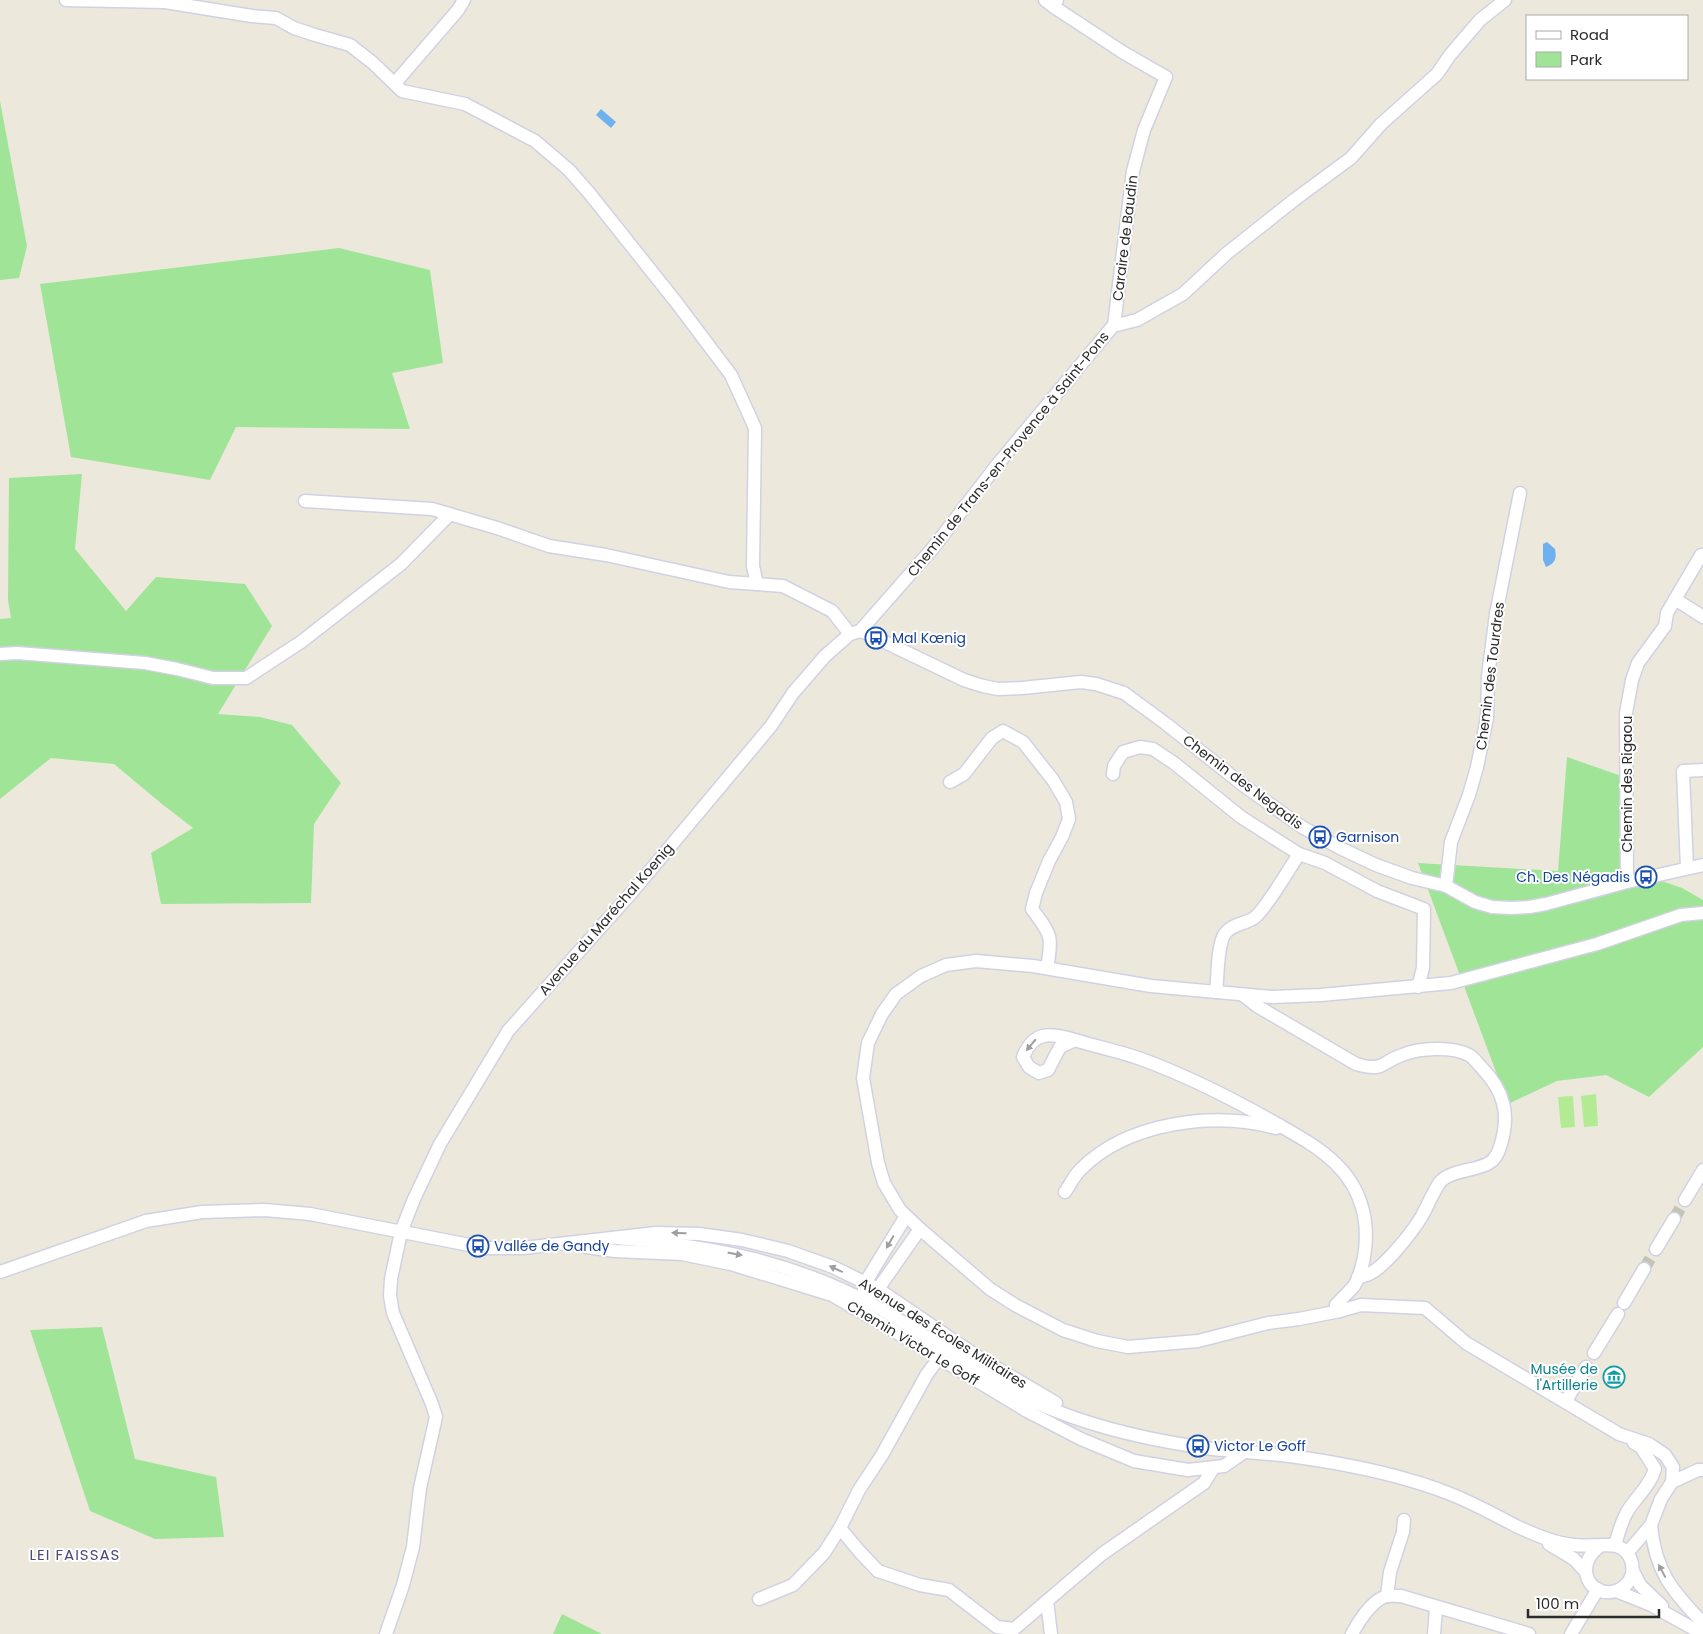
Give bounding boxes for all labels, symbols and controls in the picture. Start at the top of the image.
legend [1526,15,1688,80]
text: Road [1570,24,1609,45]
text: Park [1570,49,1602,70]
street label: Caraire de Baudin [1107,174,1143,302]
street label: Chemin de Trans-en-Provence à Saint-Pons [902,327,1114,581]
street label: Chemin des Tourdres [1471,601,1509,751]
bus stop icon: Mal Kœnig [864,626,888,650]
place label: Mal Kœnig [892,628,966,648]
street label: Chemin des Rigaou [1617,715,1637,853]
street label: Chemin des Negadis [1179,730,1307,834]
bus stop icon: Garnison [1308,825,1332,849]
place label: Garnison [1336,827,1399,847]
street label: Avenue du Maréchal Koenig [534,839,678,999]
bus stop icon: Ch. Des Négadis [1634,865,1658,889]
place label: Ch. Des Négadis [1516,867,1630,887]
one-way arrow [1025,1038,1036,1051]
one-way arrow [671,1229,687,1237]
bus stop icon: Vallée de Gandy [466,1234,490,1258]
one-way arrow [886,1235,895,1249]
place label: Vallée de Gandy [494,1236,610,1256]
one-way arrow [727,1250,742,1258]
one-way arrow [829,1265,844,1274]
street label: Avenue des Écoles Militaires [855,1273,1031,1393]
street label: Chemin Victor Le Goff [843,1296,983,1391]
place label: Musée de l'Artillerie [1530,1359,1598,1395]
museum icon: Musée de l'Artillerie [1602,1365,1626,1389]
bus stop icon: Victor Le Goff [1186,1434,1210,1458]
place label: Victor Le Goff [1214,1436,1306,1456]
district label: LEI FAISSAS [30,1544,120,1565]
one-way arrow [1658,1564,1666,1578]
scale bar [1528,1586,1659,1618]
text: 100 m [1536,1593,1579,1614]

